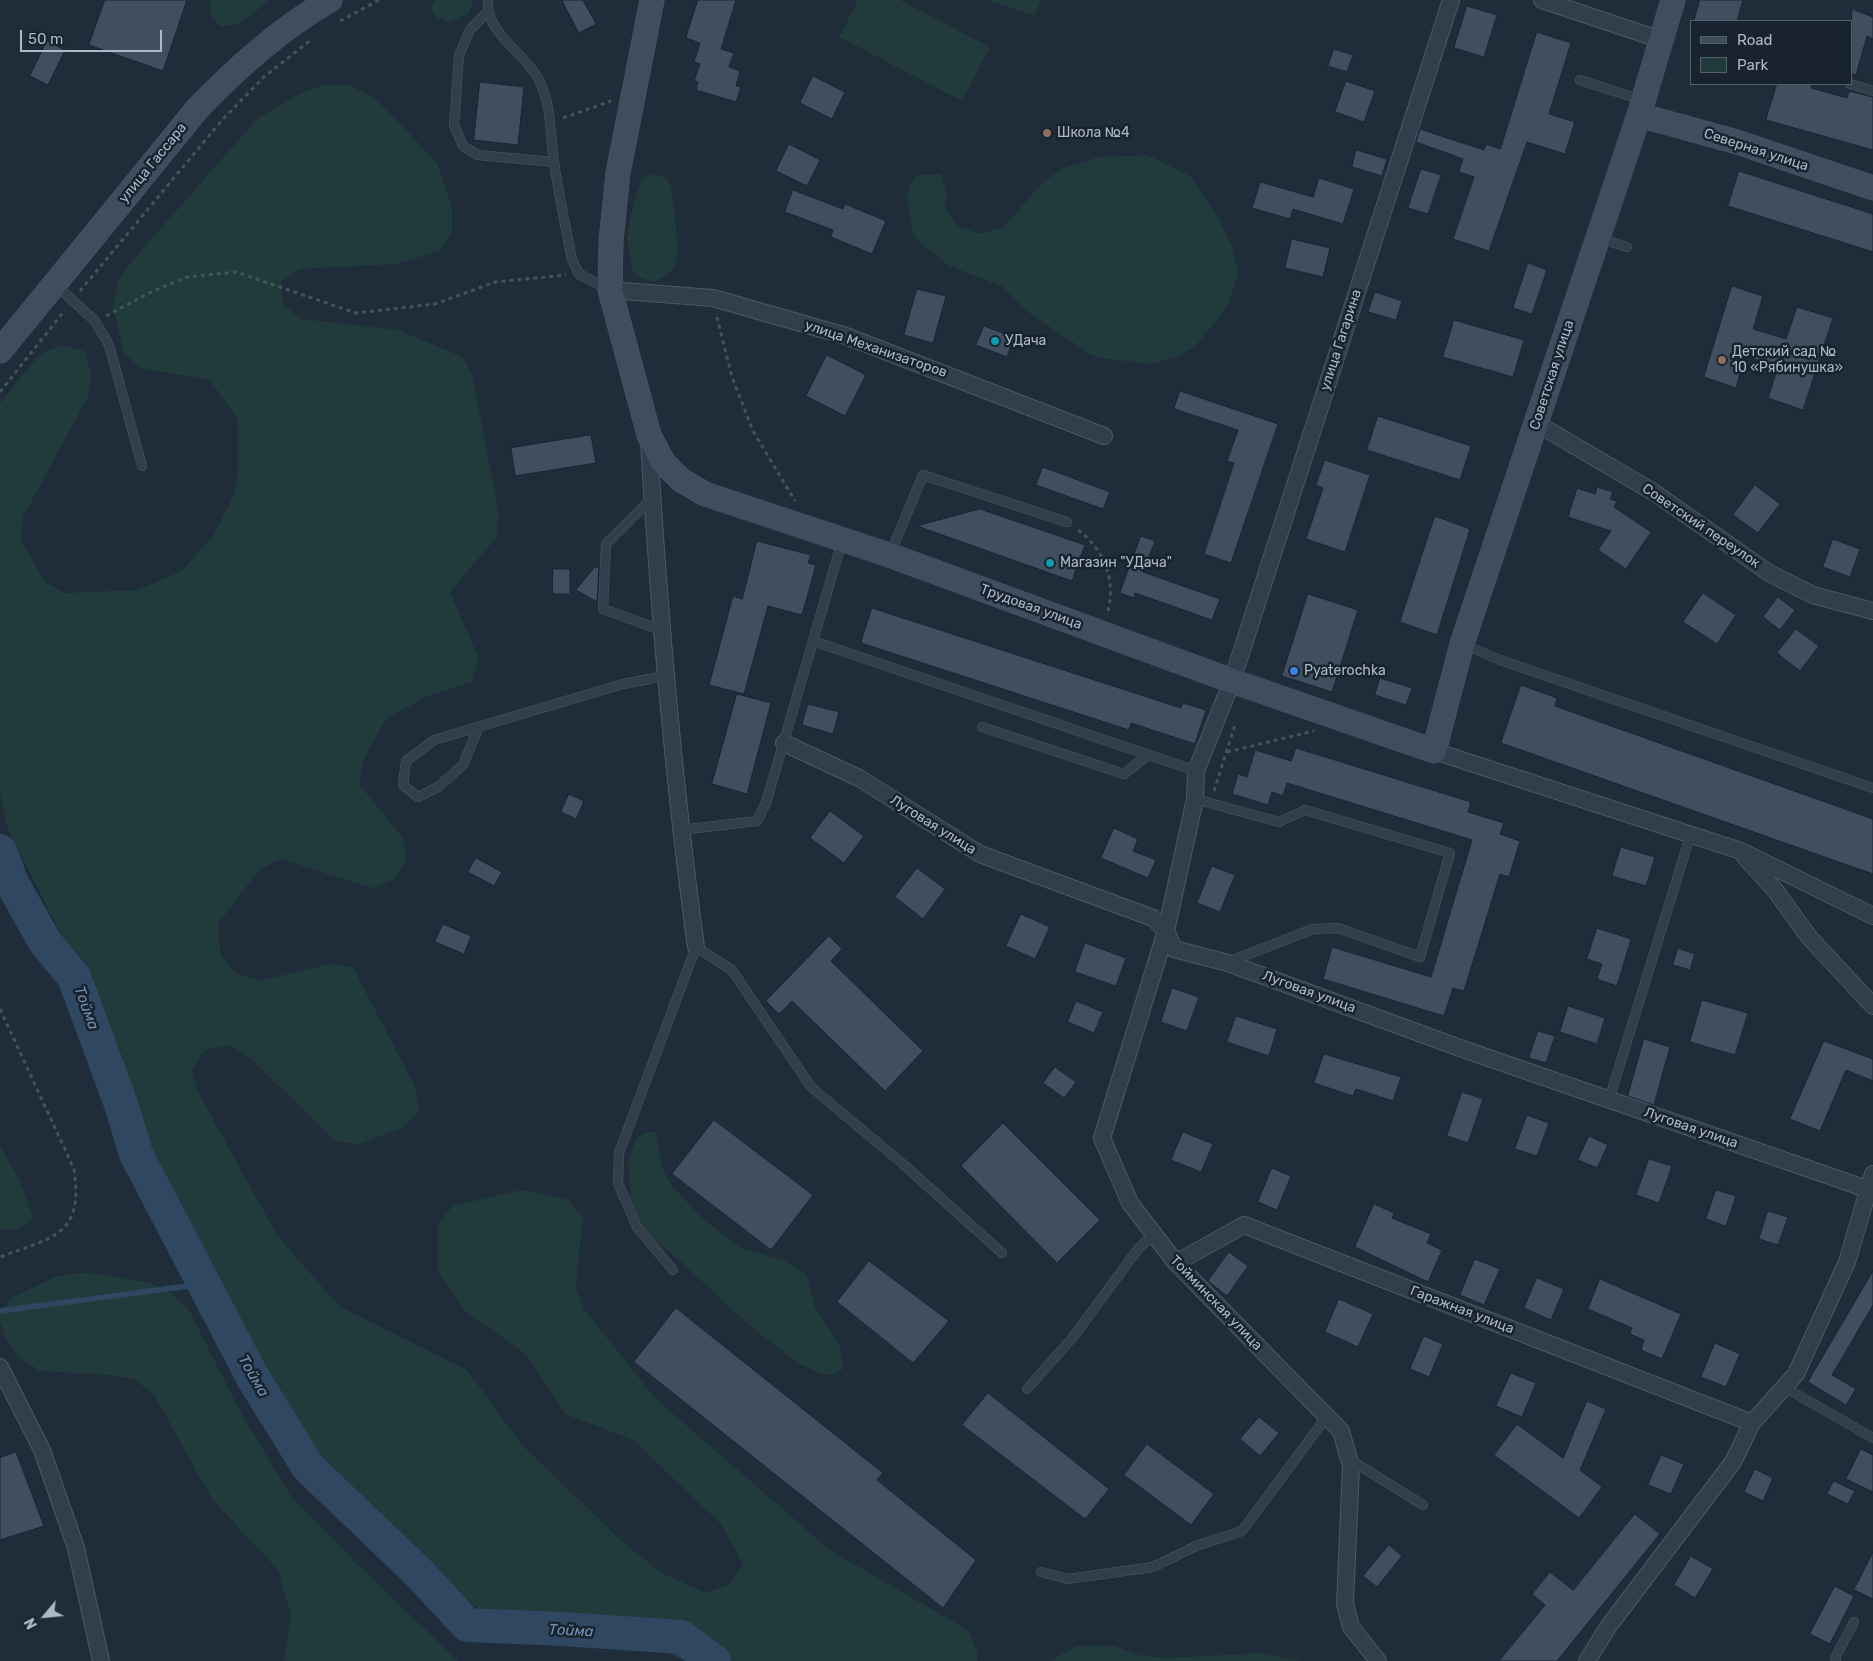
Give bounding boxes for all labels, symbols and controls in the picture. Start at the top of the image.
scale bar [22,20,165,52]
legend [1690,20,1853,85]
text: 50 m [28,30,63,48]
text: Road [1737,31,1773,49]
text: Park [1737,56,1768,74]
street label: улица Гассара [116,120,190,206]
place label: Школа №4 [1057,125,1130,141]
street label: Северная улица [1702,125,1810,175]
marker: Школа №4 [1041,127,1053,139]
street label: улица Гагарина [1317,287,1365,393]
street label: улица Механизаторов [803,317,949,381]
street label: Советская улица [1526,318,1578,432]
place label: УДача [1005,333,1046,349]
marker: УДача [989,335,1001,347]
place label: Детский сад № 10 «Рябинушка» [1732,344,1843,377]
marker: Детский сад № 10 «Рябинушка» [1716,354,1728,366]
street label: Советский переулок [1639,480,1763,572]
place label: Магазин "УДача" [1060,555,1172,571]
marker: Магазин "УДача" [1044,557,1056,569]
street label: Трудовая улица [978,581,1084,633]
place label: Pyaterochka [1304,663,1386,679]
marker: Pyaterochka [1288,665,1300,677]
street label: Луговая улица [887,792,979,858]
street label: Луговая улица [1260,967,1358,1017]
water label: Тойма [70,984,102,1032]
street label: Луговая улица [1642,1104,1740,1152]
street label: Тойминская улица [1166,1252,1266,1354]
street label: Гаражная улица [1408,1282,1516,1338]
water label: Тойма [234,1352,272,1400]
north arrow [20,1591,70,1641]
text: N [21,1615,41,1632]
water label: Тойма [548,1621,594,1641]

